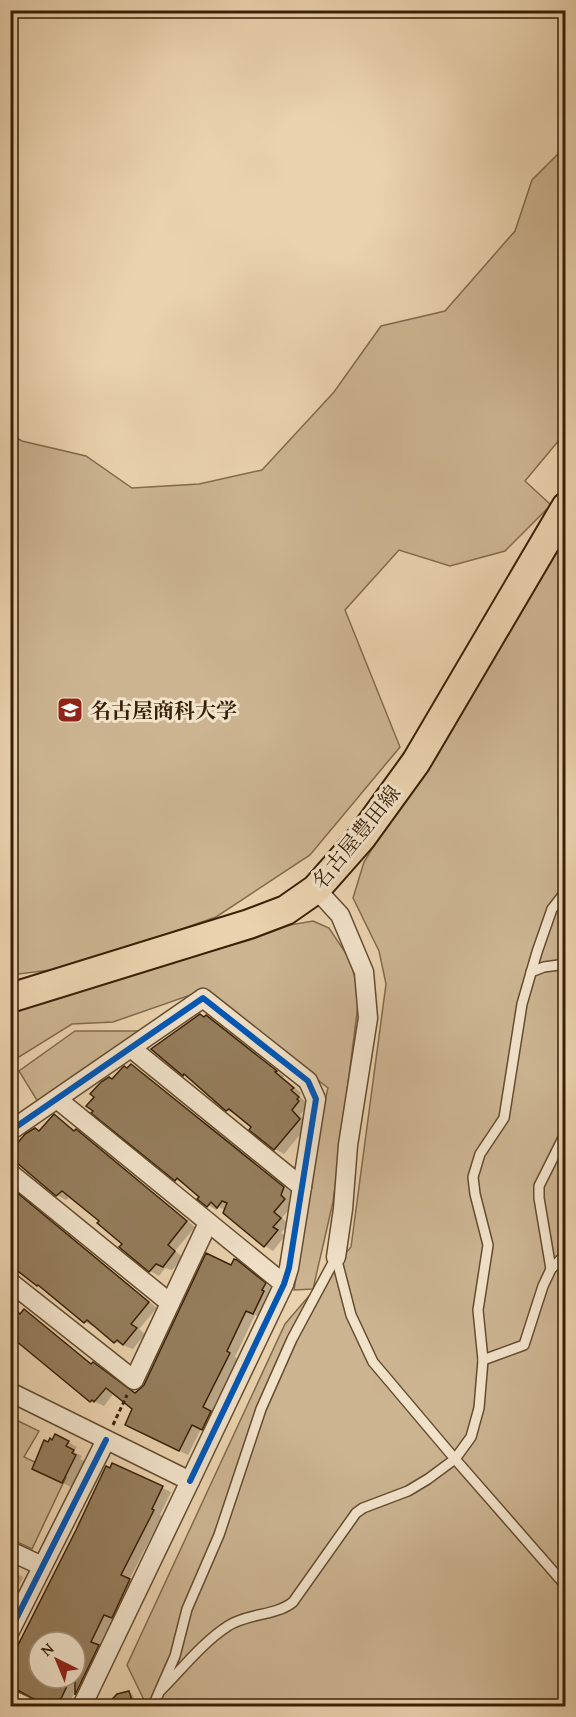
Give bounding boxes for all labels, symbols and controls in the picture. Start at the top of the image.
school or university icon: 名古屋商科大学 [55,695,85,725]
place label: 名古屋商科大学 [90,695,237,726]
street label: 名古屋豊田線 [304,778,408,896]
north arrow [27,1630,87,1690]
text: N [35,1636,59,1661]

